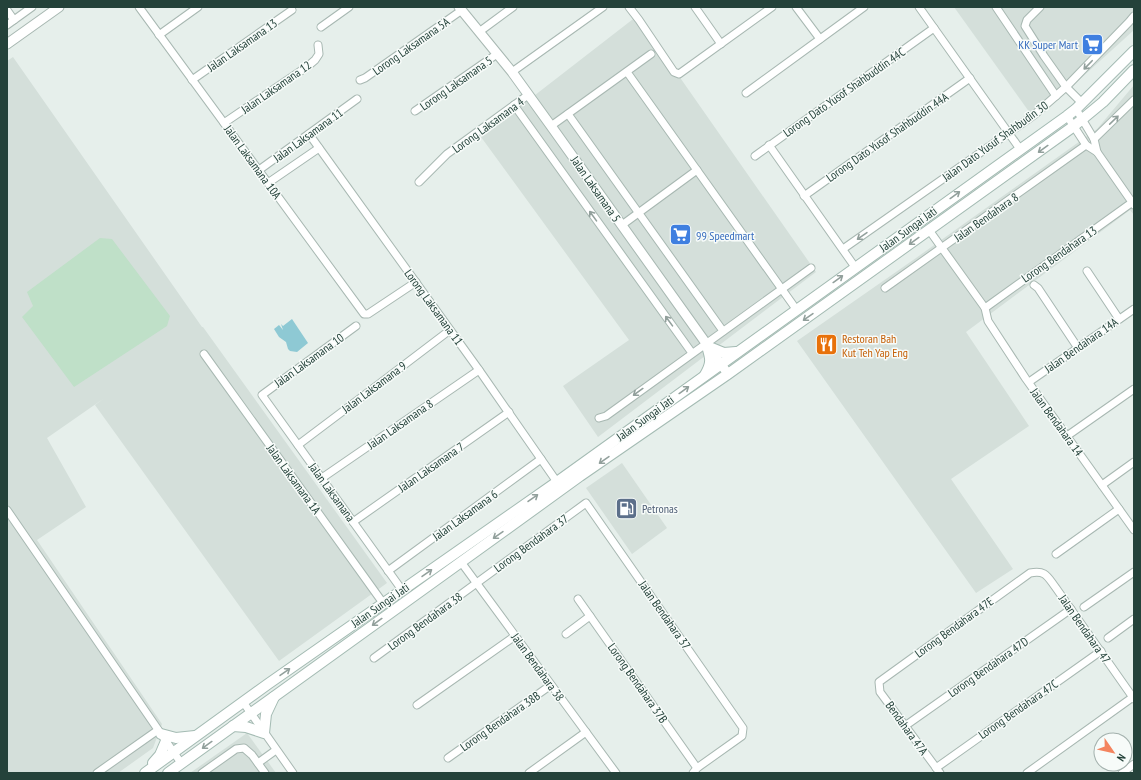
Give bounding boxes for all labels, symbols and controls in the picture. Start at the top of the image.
street label: Lorong Laksamana 5A [370,14,453,78]
street label: Jalan Laksamana 13 [203,15,280,75]
supermarket icon: KK Super Mart [1080,31,1106,57]
place label: KK Super Mart [1018,37,1079,52]
street label: Lorong Dato Yusof Shahbuddin 44C [780,44,908,140]
street label: Lorong Laksamana 5 [417,53,495,113]
street label: Jalan Laksamana 12 [237,57,314,117]
one-way arrow [1083,60,1093,70]
street label: Lorong Dato Yusof Shahbuddin 44A [823,89,951,185]
street label: Lorong Laksamana 4 [449,94,527,156]
street label: Jalan Dato Yusuf Shahbudin 30 [938,98,1051,185]
street label: Jalan Laksamana 11 [270,105,346,166]
one-way arrow [1109,115,1119,125]
street label: Jalan Laksamana 10A [221,121,285,202]
one-way arrow [1037,145,1048,153]
street label: Jalan Laksamana 5 [567,152,624,225]
street label: Jalan Bendahara 8 [950,189,1021,245]
one-way arrow [949,191,960,199]
street label: Jalan Sungai Jati [875,203,940,255]
one-way arrow [589,211,597,222]
supermarket icon: 99 Speedmart [667,222,693,248]
street label: Lorong Bendahara 13 [1018,222,1100,286]
place label: 99 Speedmart [696,228,755,243]
one-way arrow [857,232,868,240]
one-way arrow [909,237,920,245]
street label: Lorong Laksamana 11 [401,266,467,348]
one-way arrow [832,275,843,283]
one-way arrow [803,313,814,321]
street label: Jalan Bendahara 14A [1041,314,1121,376]
one-way arrow [665,316,673,327]
street label: Jalan Laksamana 10 [271,330,347,391]
place label: Restoran Bah Kut Teh Yap Eng [842,331,908,360]
restaurant icon: Restoran Bah Kut Teh Yap Eng [814,332,840,358]
street label: Jalan Laksamana 9 [338,358,409,417]
street label: Jalan Bendahara 14 [1027,384,1087,459]
one-way arrow [679,386,690,394]
one-way arrow [632,388,643,397]
street label: Jalan Sungai Jati [612,392,677,444]
street label: Jalan Laksamana 8 [363,396,436,453]
street label: Jalan Laksamana 7 [394,439,467,496]
street label: Jalan Laksamana 1A [263,440,325,517]
one-way arrow [598,456,609,464]
street label: Jalan Laksamana [305,459,358,524]
street label: Jalan Laksamana 6 [429,486,500,544]
one-way arrow [528,494,539,502]
fuel station icon: Petronas [613,495,639,521]
place label: Petronas [642,501,678,516]
street label: Lorong Bendahara 37 [491,511,571,575]
one-way arrow [492,531,503,539]
one-way arrow [421,569,432,577]
street label: Jalan Bendahara 37 [635,577,694,652]
street label: Jalan Sungai Jati [347,580,412,631]
street label: Lorong Bendahara 38 [385,589,465,653]
street label: Jalan Bendahara 47 [1055,591,1114,666]
street label: Lorong Bendahara 47E [912,593,996,661]
one-way arrow [371,618,382,626]
street label: Jalan Bendahara 38 [508,629,568,704]
street label: Lorong Bendahara 47D [945,634,1031,700]
street label: Lorong Bendahara 37B [605,640,671,726]
one-way arrow [279,668,290,676]
street label: Lorong Bendahara 47C [975,676,1061,742]
street label: Lorong Bendahara 38B [457,688,543,754]
street label: Bendahara 47A [882,698,932,758]
north arrow [1093,732,1133,772]
one-way arrow [202,741,213,749]
text: N [1114,751,1129,764]

